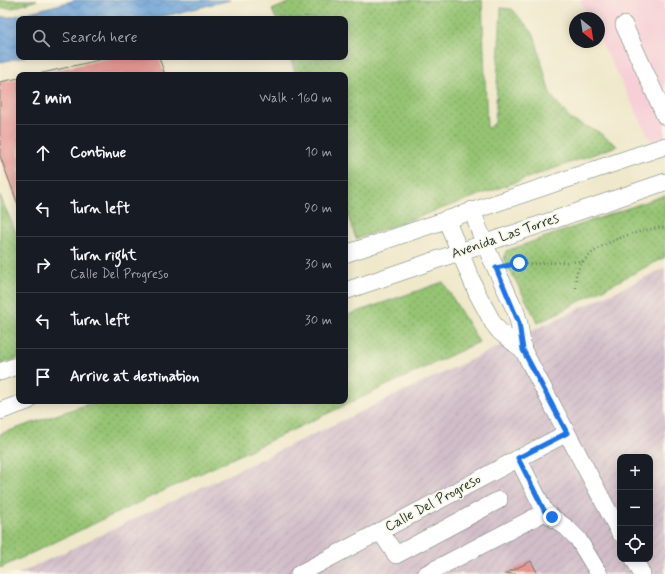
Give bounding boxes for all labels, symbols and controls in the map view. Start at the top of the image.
north arrow [569,12,605,48]
search box [16,16,348,60]
icon: search [30,27,52,49]
text: Search here [62,28,138,48]
text: 2 min [32,87,72,109]
text: Walk · 160 m [259,90,332,107]
icon: ahead [32,142,54,164]
text: Continue [70,143,126,163]
text: 10 m [305,144,332,161]
icon: left [32,198,54,220]
text: Turn left [70,199,130,219]
text: 90 m [304,200,332,217]
street label: Avenida Las Torres [449,209,562,263]
text: Turn right [70,246,137,266]
icon: right [32,254,54,276]
route start [510,254,528,272]
text: 30 m [305,256,332,273]
text: Calle Del Progreso [70,266,168,283]
icon: left [32,310,54,332]
text: Turn left [70,311,130,331]
text: 30 m [305,312,332,329]
icon: arrive [32,366,54,388]
text: Arrive at destination [70,367,199,387]
map controls [617,454,653,562]
button: + [617,454,653,490]
street label: Calle Del Progreso [382,470,484,536]
button: − [617,490,653,526]
route end [543,508,561,526]
button: locate [617,526,653,562]

